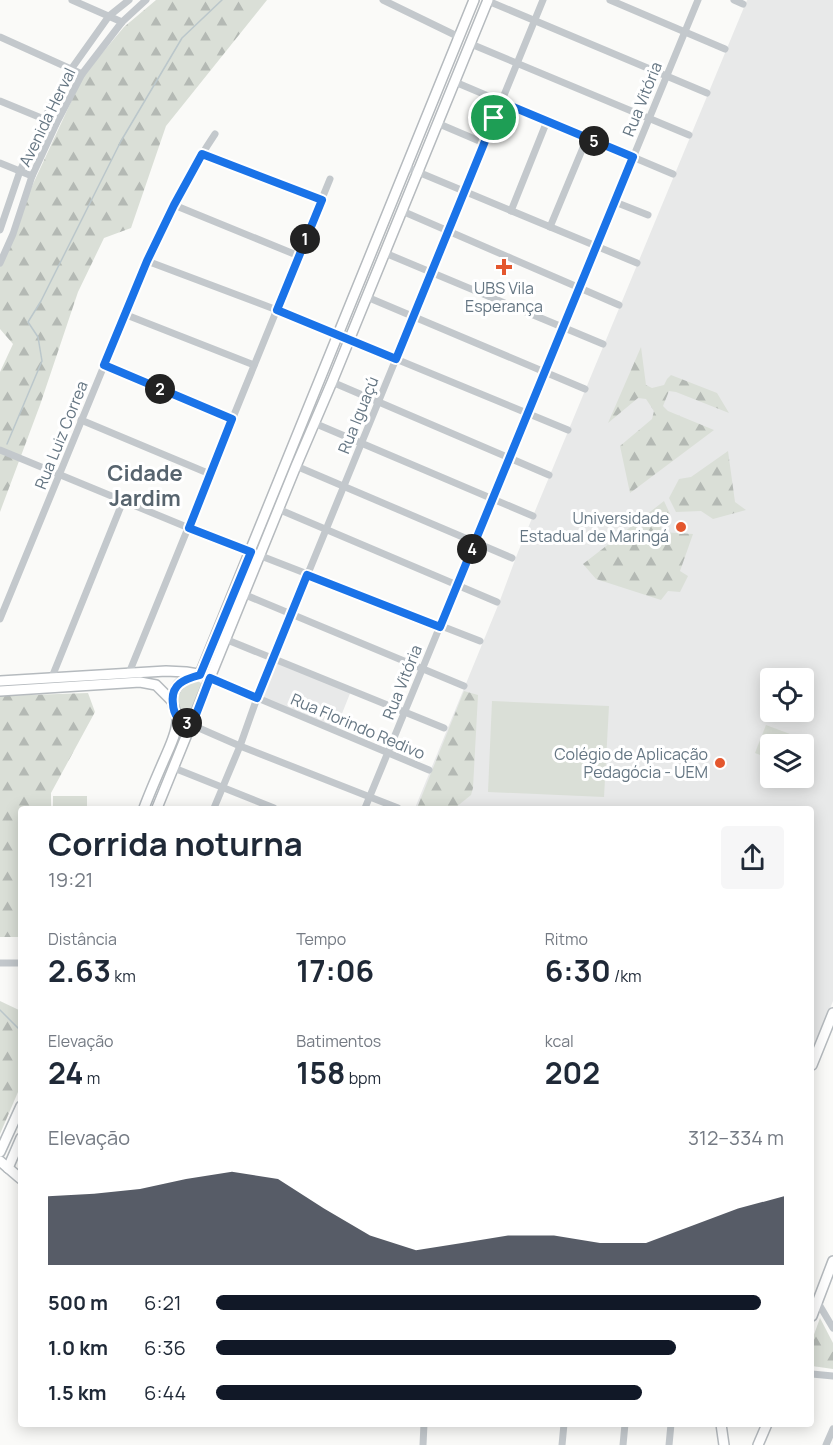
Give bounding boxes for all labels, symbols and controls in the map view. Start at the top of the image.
street label: Rua Vitória [617,58,667,140]
street label: Avenida Herval [14,64,80,170]
pin [468,92,519,143]
icon: arrive [477,101,510,134]
pin: 5 [579,126,609,156]
text: 5 [589,130,599,152]
pin: 1 [290,224,320,254]
text: 1 [301,228,309,250]
marker: UBS Vila Esperança [495,258,513,276]
place label: UBS Vila Esperança [465,277,543,317]
street label: Rua Iguaçú [333,373,383,457]
pin: 2 [145,374,175,404]
street label: Rua Luiz Correa [29,378,93,492]
text: 2 [155,378,165,400]
district label: Cidade Jardim [107,458,183,513]
place label: Universidade Estadual de Maringá [520,507,669,547]
marker: Universidade Estadual de Maringá [674,520,688,534]
pin: 4 [457,534,487,564]
text: 4 [467,538,477,560]
street label: Rua Vitória [377,641,427,723]
map controls [760,668,814,788]
button: locate [760,668,814,722]
street label: Rua Florindo Redivo [287,688,429,764]
pin: 3 [172,708,202,738]
text: 3 [182,712,192,734]
button: layers [760,734,814,788]
place label: Colégio de Aplicação Pedagócia - UEM [554,743,708,783]
marker: Colégio de Aplicação Pedagócia - UEM [713,756,727,770]
text: Corrida noturna [48,821,303,866]
button: share [721,826,784,889]
text: 19:21 [48,866,93,893]
text: Distância [48,928,117,950]
text: Tempo [296,928,346,950]
text: Ritmo [545,928,588,950]
text: 2.63 [48,950,111,991]
text: 17:06 [296,950,374,991]
text: 6:30 [545,950,611,991]
text: km [111,965,136,987]
text: /km [611,965,642,987]
text: Elevação [48,1030,114,1052]
text: Batimentos [296,1030,381,1052]
text: kcal [545,1030,574,1052]
text: 24 [48,1052,84,1093]
text: 158 [296,1052,345,1093]
text: 202 [545,1052,600,1093]
text: m [84,1067,100,1089]
text: bpm [345,1067,381,1089]
text: Elevação [48,1124,130,1151]
text: 312–334 m [688,1124,784,1151]
text: 500 m [48,1289,108,1316]
text: 6:21 [144,1289,182,1316]
text: 1.0 km [48,1334,108,1361]
text: 6:36 [144,1334,186,1361]
text: 1.5 km [48,1379,107,1406]
text: 6:44 [144,1379,186,1406]

